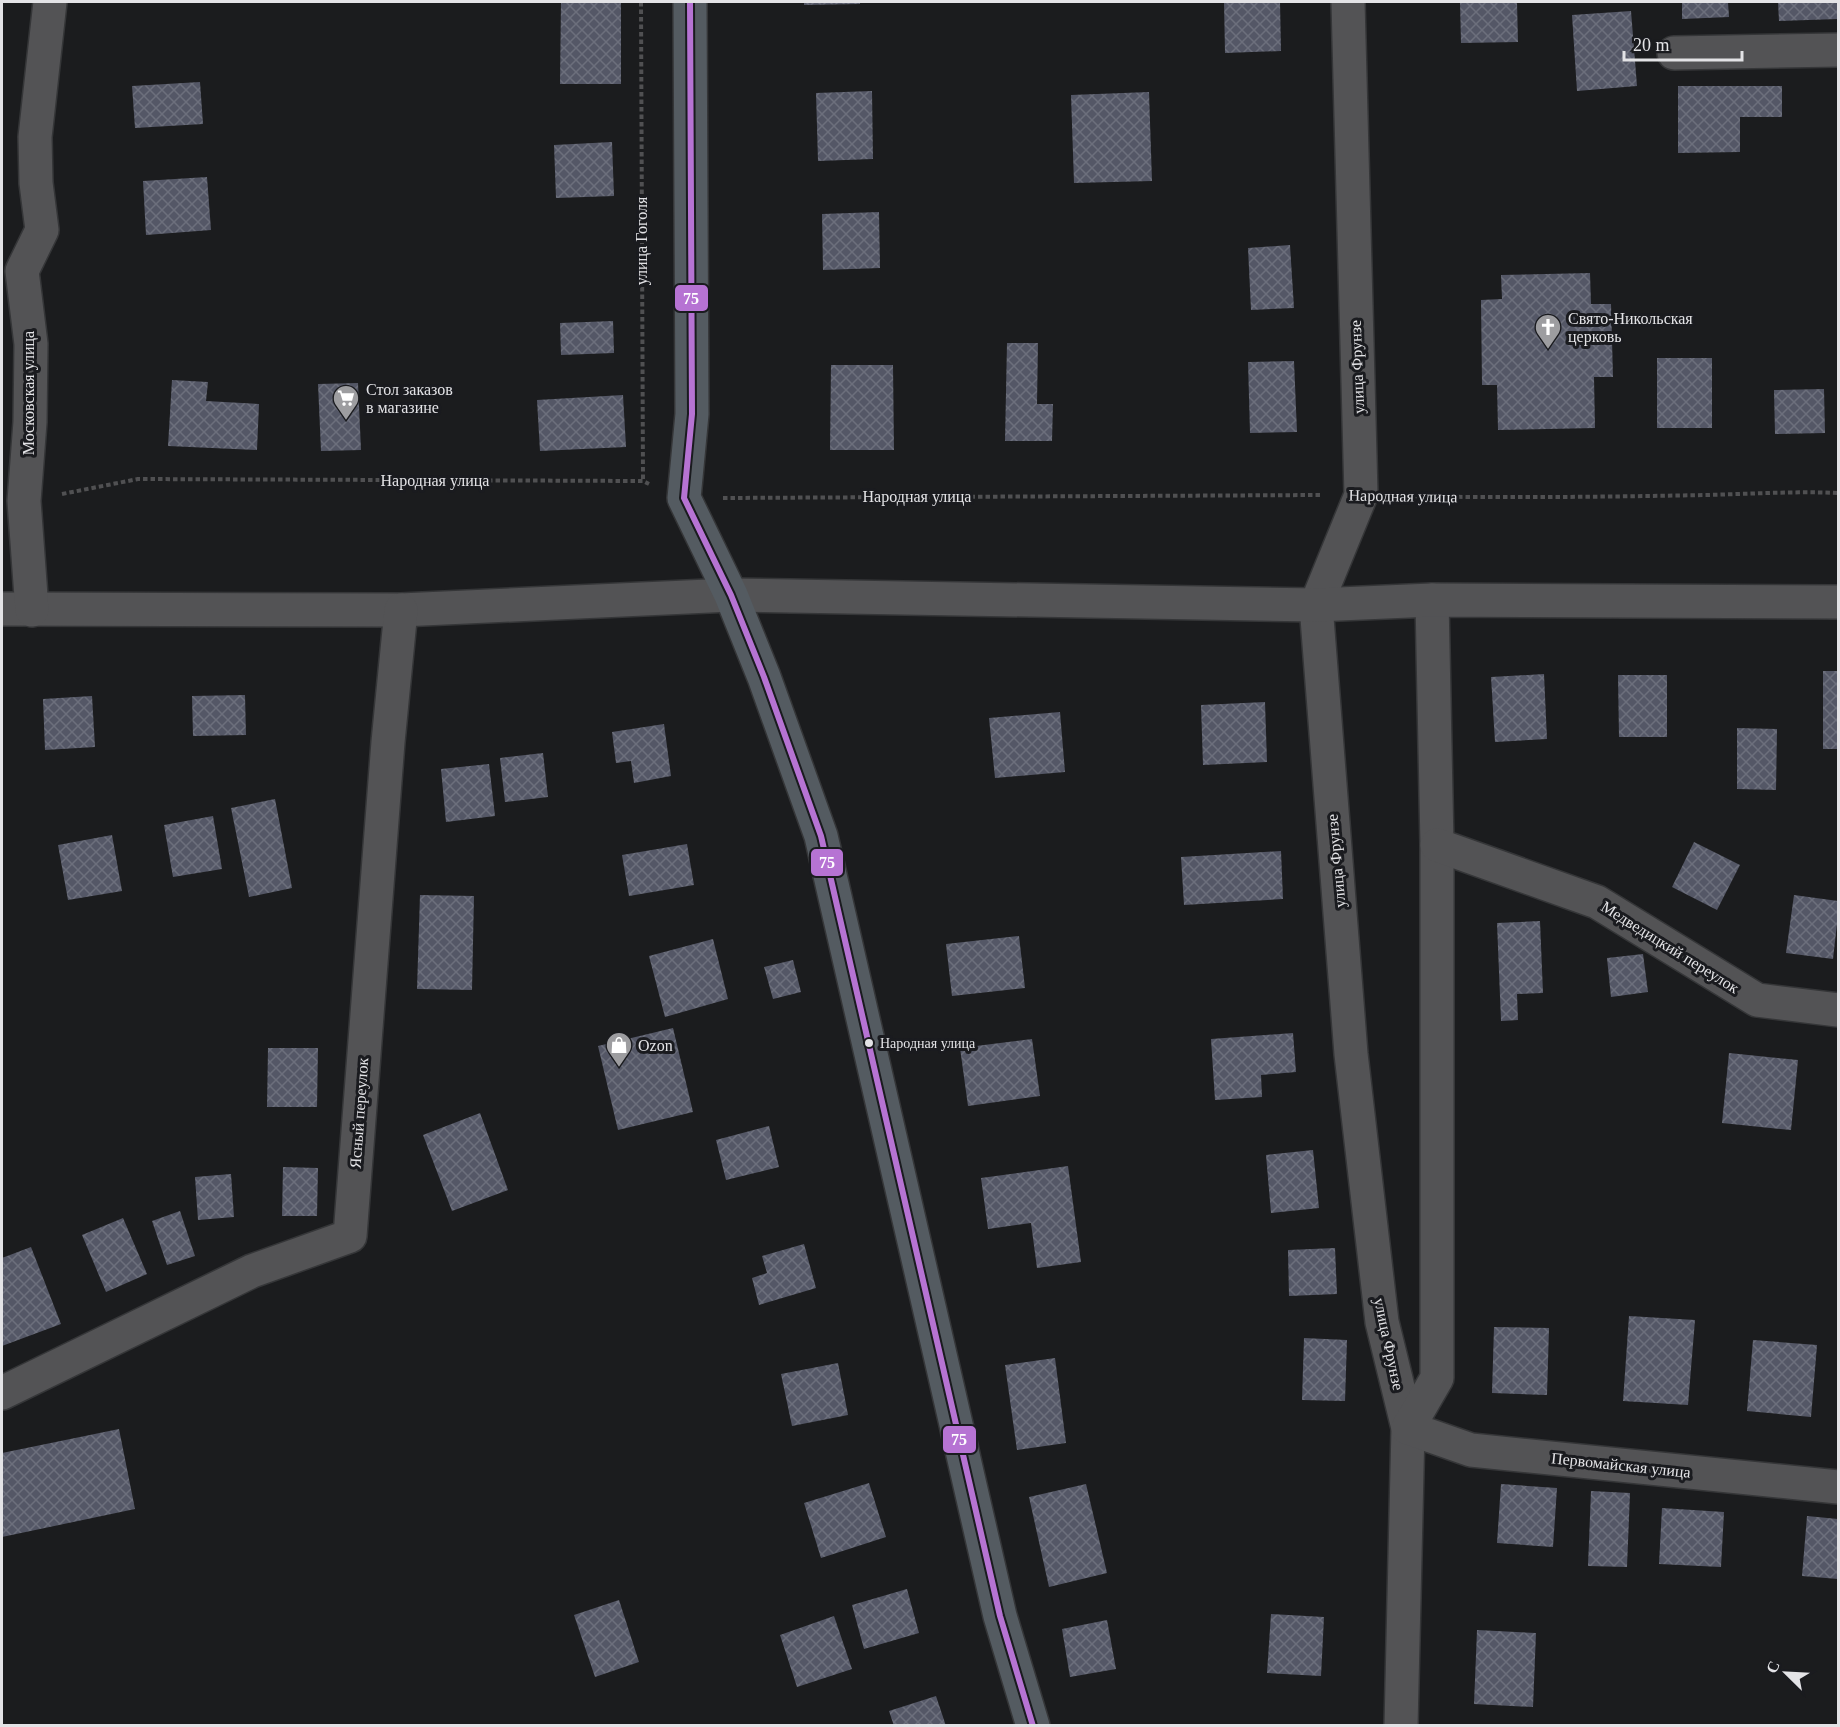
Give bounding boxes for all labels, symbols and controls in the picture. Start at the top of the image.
scale bar [1624,24,1742,62]
text: 20 m [1633,35,1670,55]
street label: улица Гоголя [633,196,651,285]
line badge: 75 [674,284,709,312]
text: 75 [683,290,699,307]
place label: Свято-Никольская церковь [1568,310,1693,346]
church icon: Свято-Никольская церковь [1533,312,1563,350]
street label: улица Фрунзе [1347,320,1368,414]
street label: Московская улица [20,331,38,455]
place label: Стол заказов в магазине [366,381,453,416]
supermarket icon: Стол заказов в магазине [331,383,361,421]
street label: Народная улица [381,472,489,490]
street label: Народная улица [1348,487,1458,506]
street label: Народная улица [863,488,971,506]
street label: улица Фрунзе [1323,813,1350,909]
line badge: 75 [810,848,844,877]
text: 75 [819,854,835,871]
street label: Медведицкий переулок [1598,898,1742,997]
shop icon: Ozon [604,1030,634,1068]
place label: Народная улица [880,1036,976,1051]
place label: Ozon [638,1037,673,1054]
marker: Народная улица [863,1037,875,1049]
street label: Ясный переулок [347,1057,372,1169]
street label: улица Фрунзе [1370,1296,1407,1392]
line badge: 75 [942,1425,977,1454]
text: 75 [951,1431,967,1448]
street label: Первомайская улица [1550,1449,1692,1482]
north arrow [1756,1643,1816,1703]
text: С [1763,1658,1783,1676]

